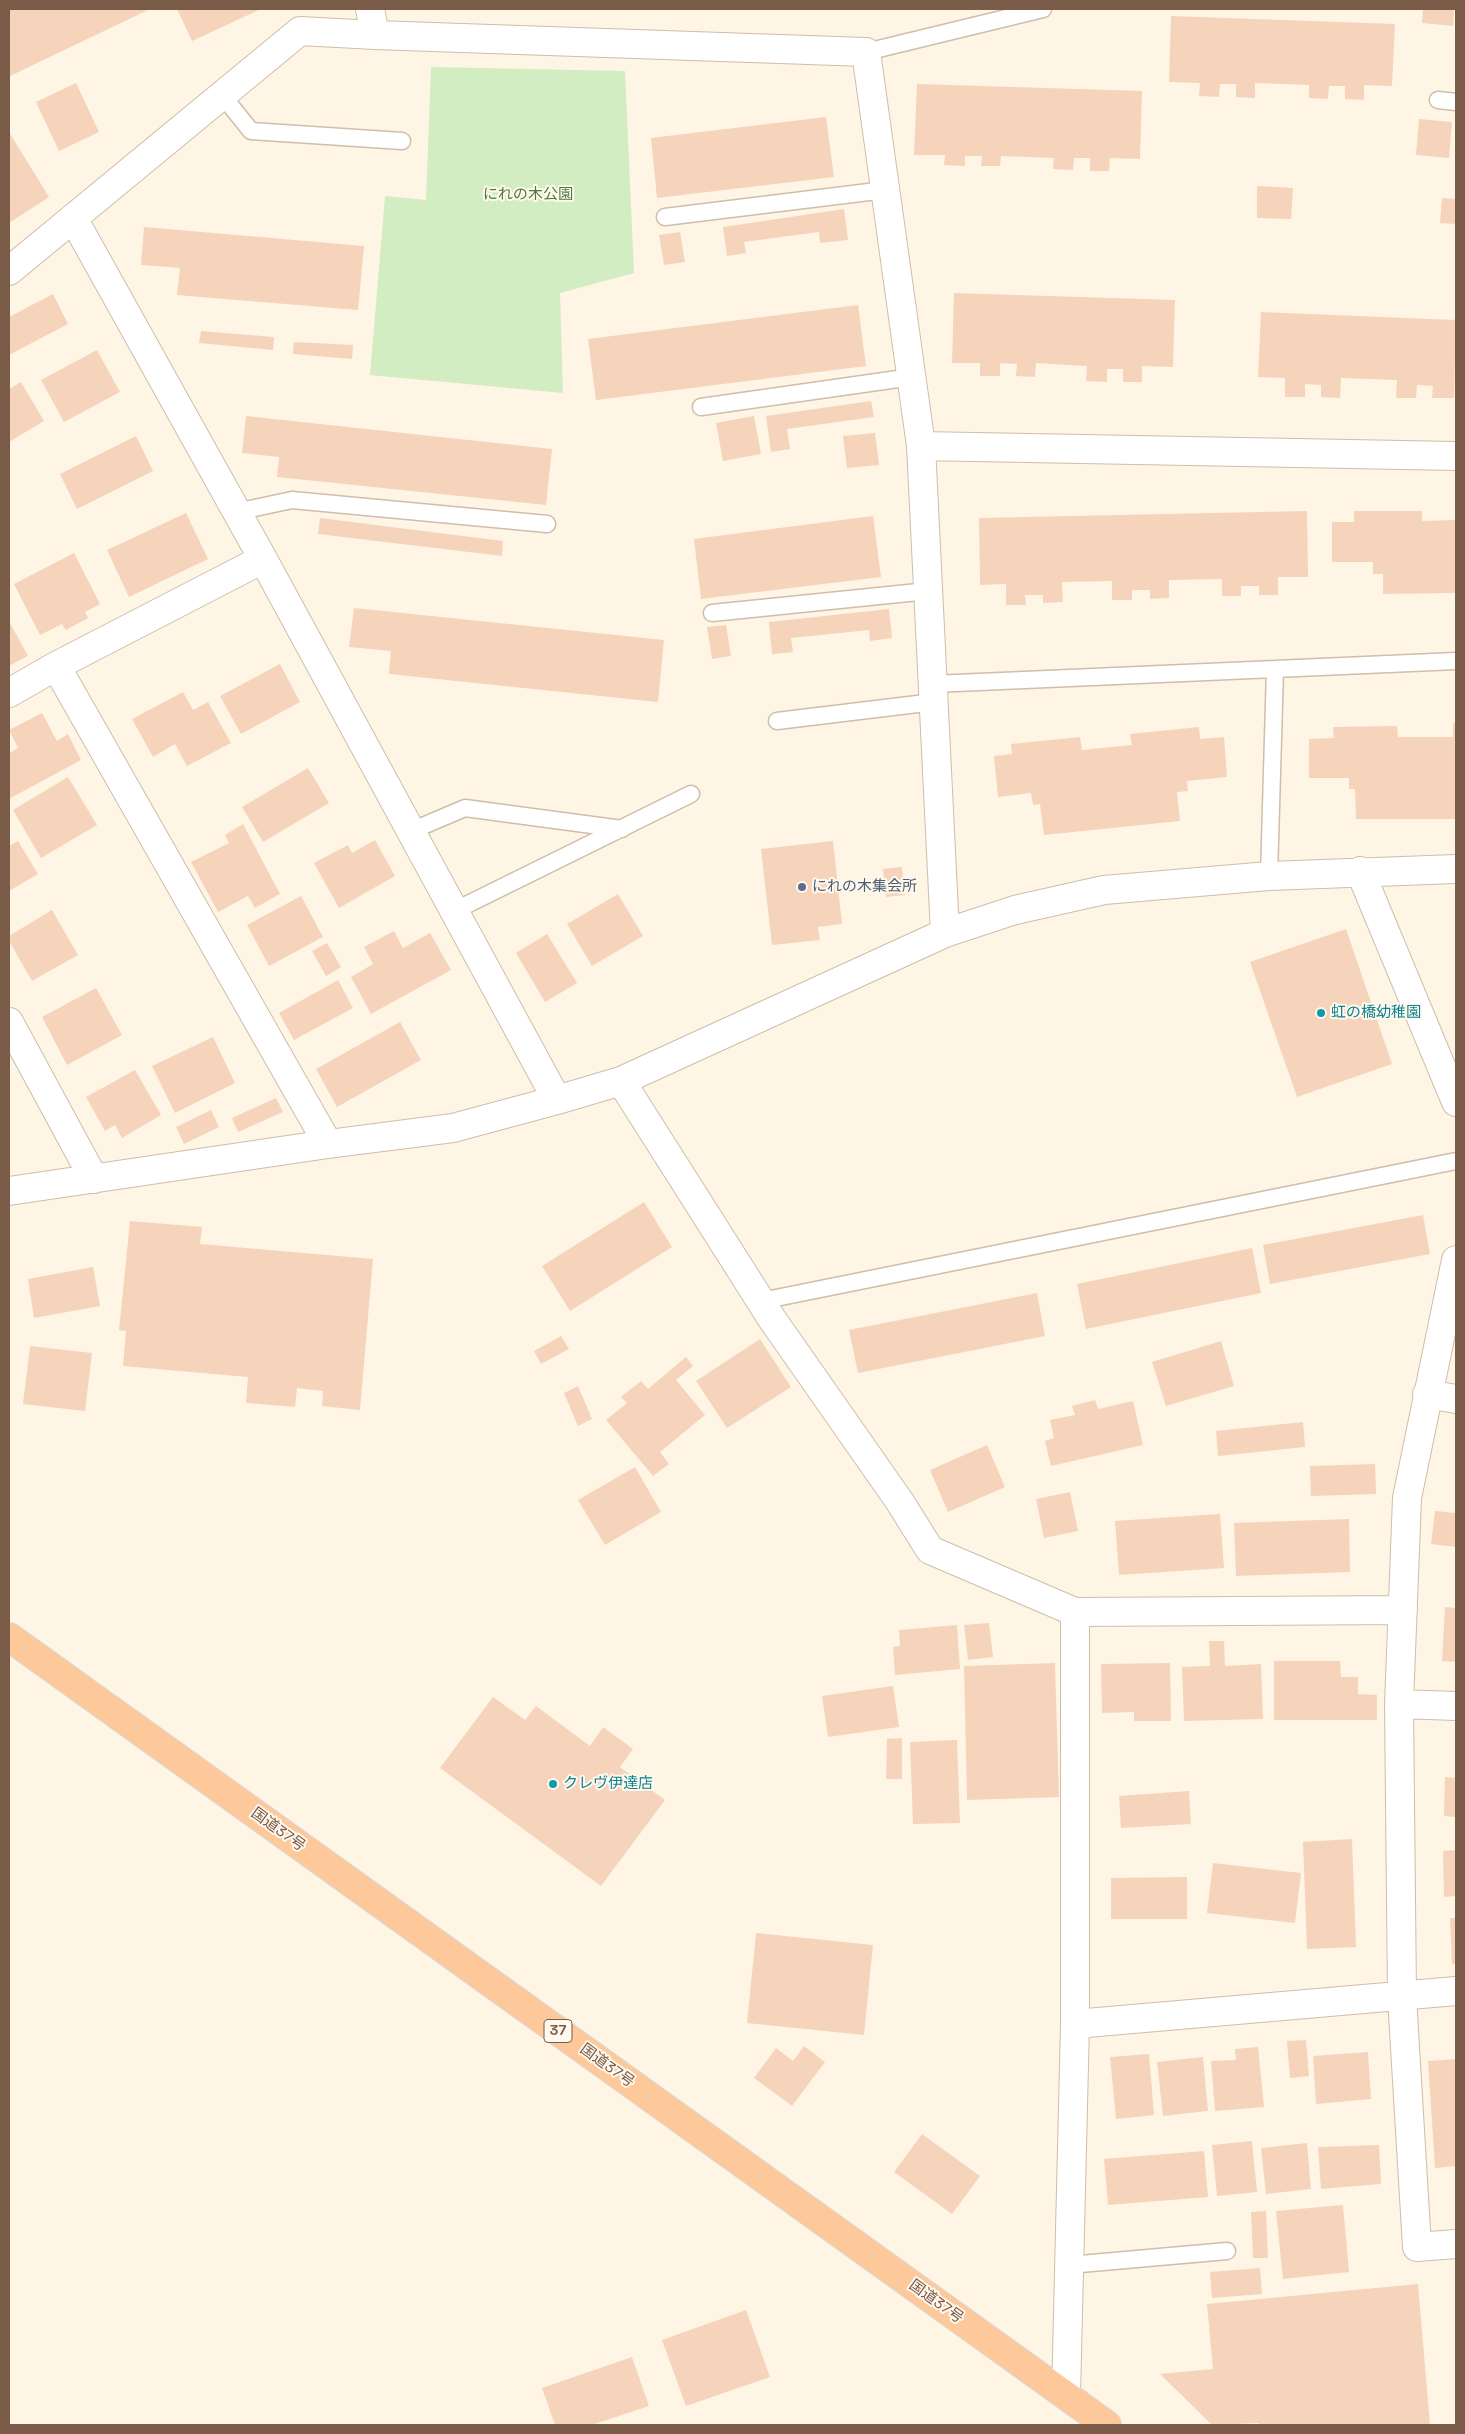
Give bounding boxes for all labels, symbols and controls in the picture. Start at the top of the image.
park label: にれの木公園 [483,186,573,204]
place label: にれの木集会所 [812,878,917,896]
marker: にれの木集会所 [796,881,808,893]
place label: 虹の橋幼稚園 [1331,1004,1421,1022]
marker: 虹の橋幼稚園 [1315,1007,1327,1019]
place label: クレヴ伊達店 [563,1775,653,1793]
marker: クレヴ伊達店 [547,1778,559,1790]
street label: 国道37号 [247,1804,309,1856]
road number: 37 [544,2020,572,2042]
street label: 国道37号 [576,2040,638,2092]
street label: 国道37号 [905,2276,967,2328]

